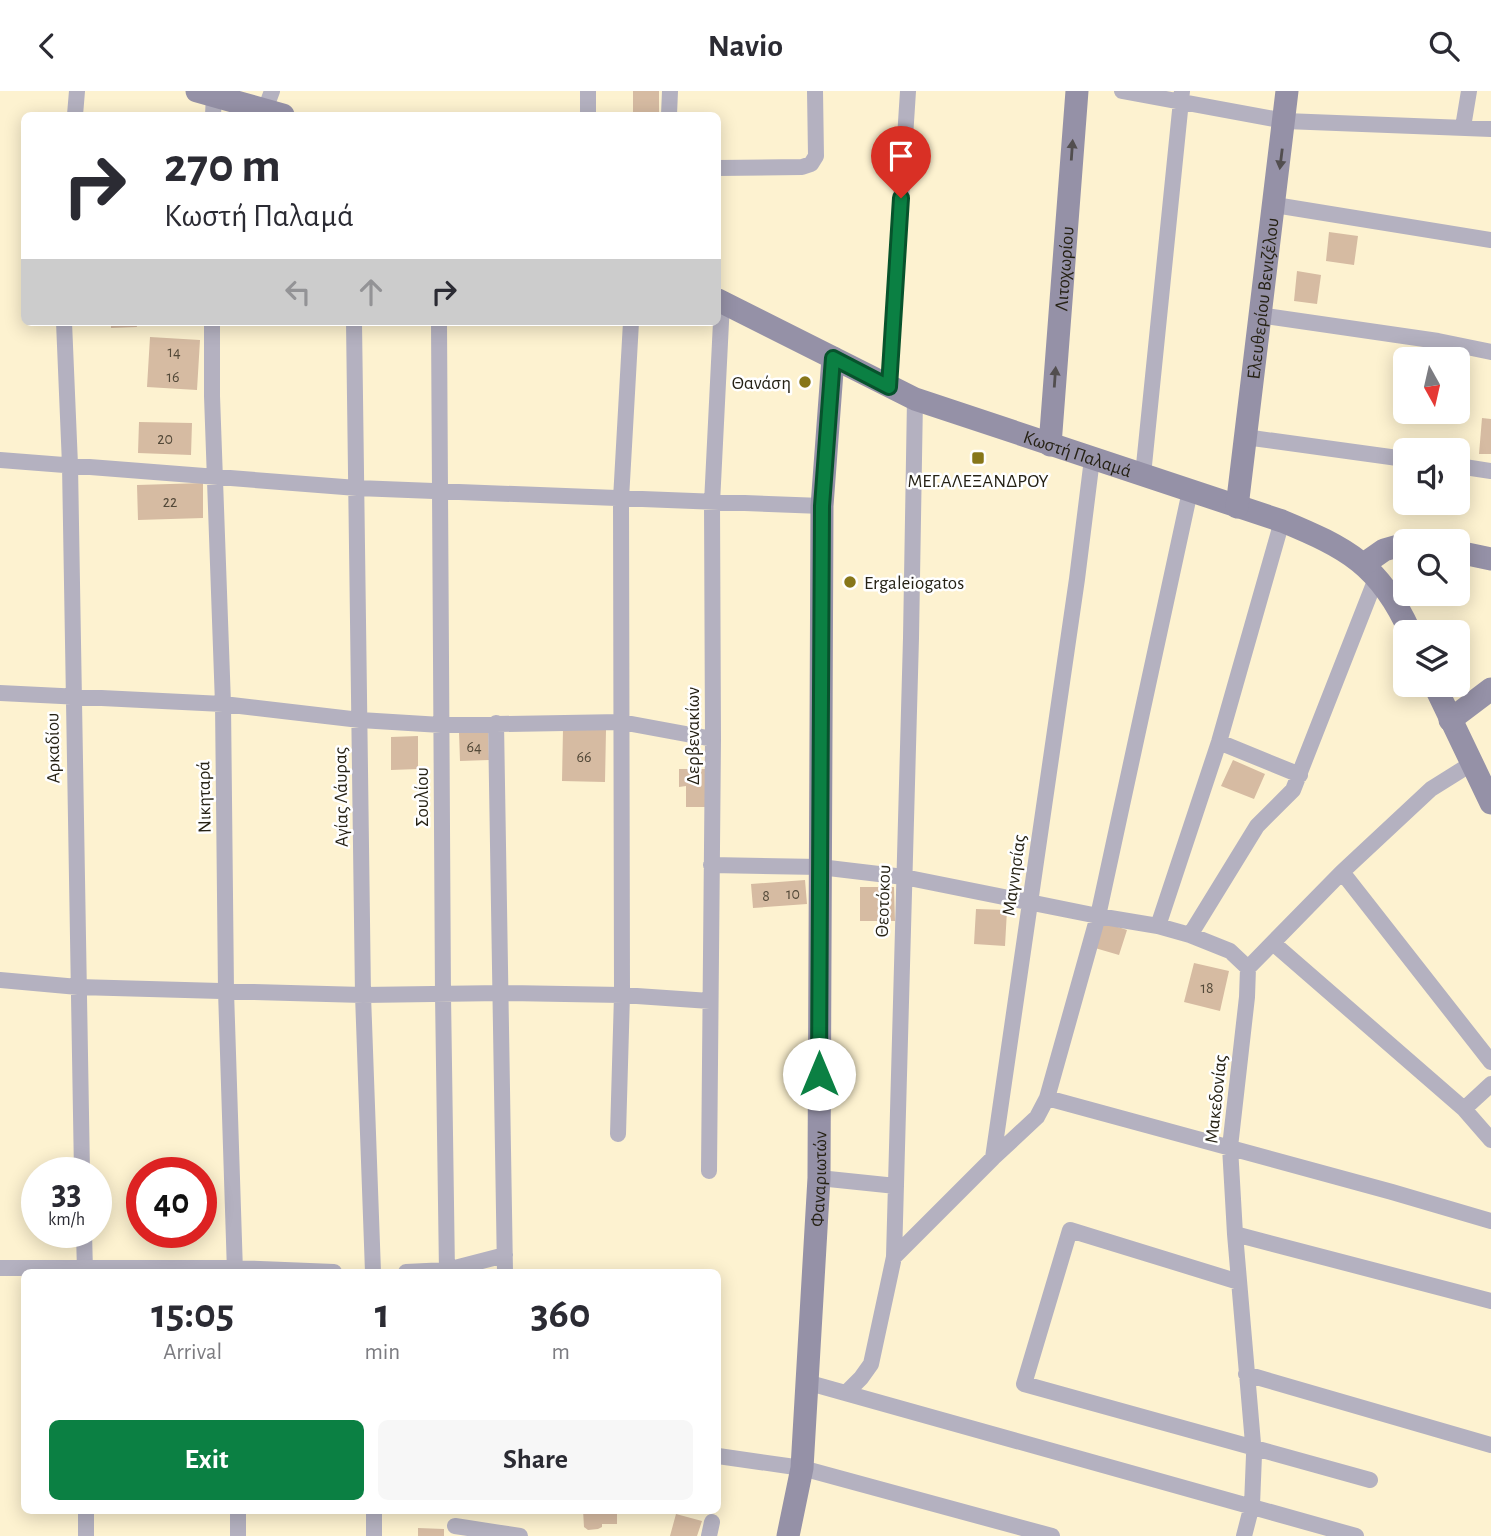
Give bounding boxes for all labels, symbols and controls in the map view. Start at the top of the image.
icon: back [28,27,66,65]
icon: search [1425,27,1463,65]
text: Navio [708,30,783,62]
pin [871,126,931,198]
icon: arrive [882,137,920,175]
one-way arrow [1067,139,1078,161]
icon: right [49,140,140,231]
text: 270 m [164,142,281,191]
one-way arrow [1275,148,1286,170]
text: Κωστή Παλαμά [164,200,354,232]
street label: Ελευθερίου Βενιζέλου [1244,217,1283,381]
street label: Λιτοχωρίου [1052,226,1078,312]
icon: left [279,273,317,311]
icon: ahead [352,273,390,311]
icon: right [425,273,463,311]
house number: 14 [167,344,181,360]
north arrow [1393,347,1470,423]
map controls [1393,347,1470,697]
one-way arrow [1050,366,1061,388]
house number: 16 [166,369,180,385]
place label: Θανάση [732,374,791,393]
marker: Θανάση [797,374,813,390]
street label: Κωστή Παλαμά [1021,428,1134,481]
house number: 20 [157,431,173,447]
button: sound [1393,438,1470,515]
marker: ΜΕΓ.ΑΛΕΞΑΝΔΡΟΥ [970,450,986,466]
place label: ΜΕΓ.ΑΛΕΞΑΝΔΡΟΥ [907,472,1049,491]
house number: 22 [163,494,177,510]
button: search [1393,529,1470,606]
marker: Ergaleiogatos [842,574,858,590]
place label: Ergaleiogatos [864,574,964,593]
button: layers [1393,620,1470,697]
street label: Δερβενακίων [684,687,703,785]
street label: Αρκαδίου [43,713,64,783]
house number: 64 [466,739,482,755]
street label: Αγίας Λάυρας [331,747,352,847]
house number: 66 [576,749,592,765]
street label: Νικηταρά [194,761,215,833]
street label: Σουλίου [413,767,432,827]
street label: Μαγνησίας [999,833,1030,917]
street label: Θεοτόκου [873,864,894,938]
house number: 10 [786,886,800,902]
house number: 8 [762,888,770,904]
house number: 18 [1200,980,1214,996]
position arrow [782,1037,856,1111]
street label: Μακεδονίας [1202,1054,1231,1144]
street label: Φαναριωτών [808,1131,830,1227]
speed limit sign: 40 [126,1157,217,1248]
text: 33 [51,1176,82,1211]
text: km/h [48,1211,85,1229]
text: 15:05 [151,1293,234,1335]
text: 1 [375,1293,390,1335]
text: 360 [530,1293,591,1335]
text: Arrival [163,1341,222,1364]
text: min [364,1341,400,1364]
text: m [551,1341,570,1364]
button: Exit [49,1420,364,1500]
button: Share [378,1420,693,1500]

